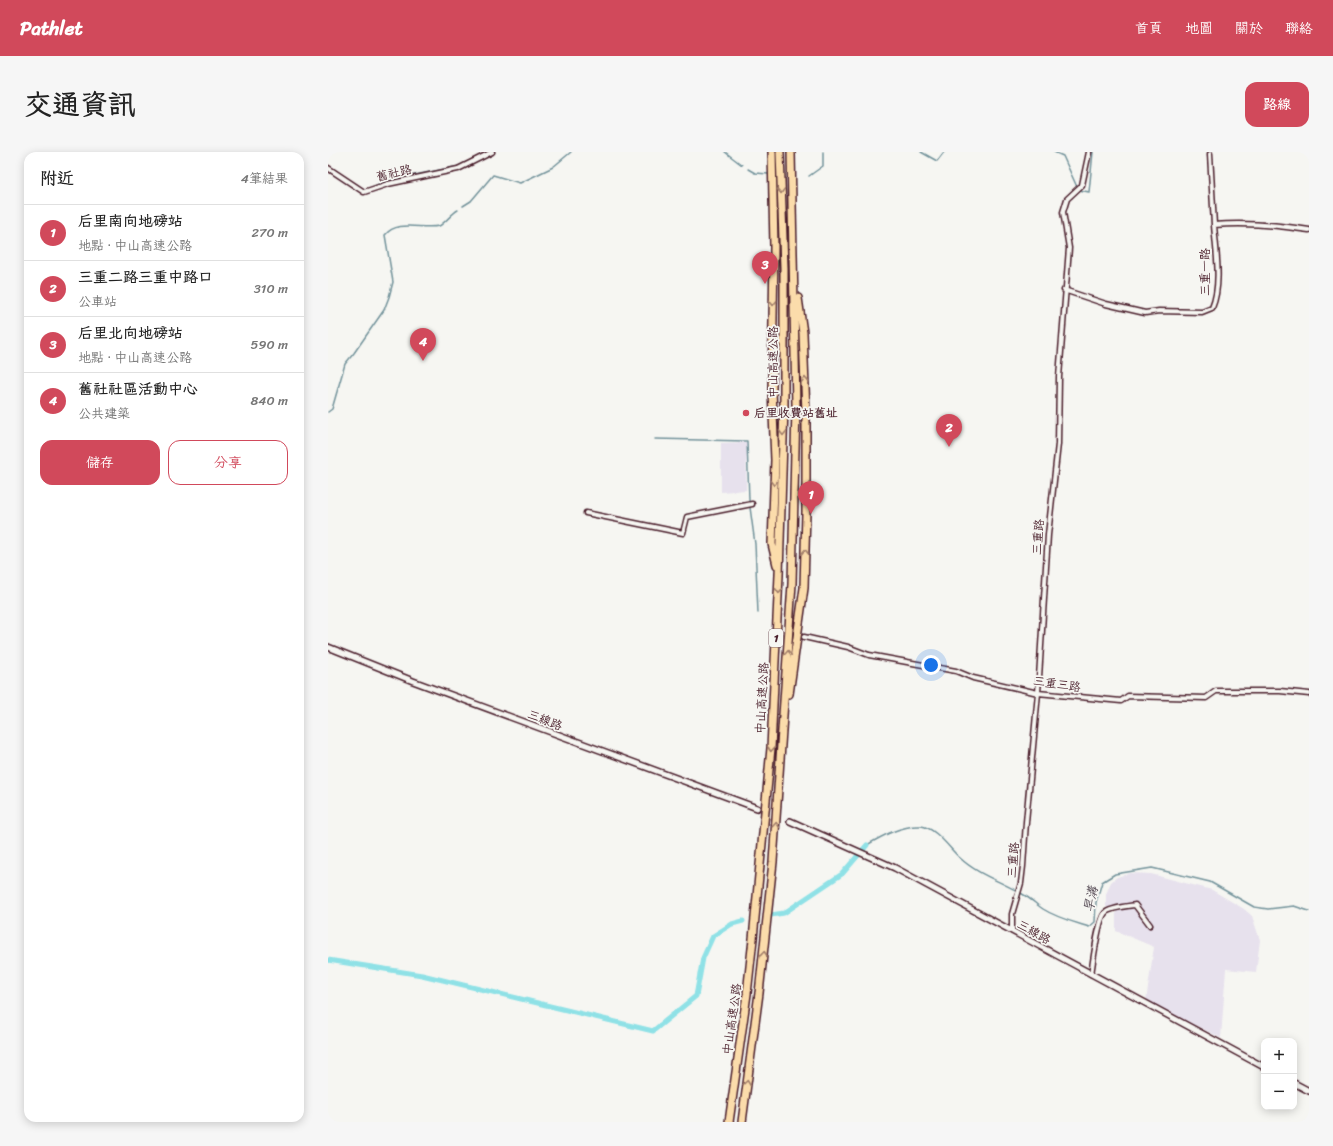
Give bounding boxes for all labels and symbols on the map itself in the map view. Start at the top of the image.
street label: 舊社路 [374,158,414,188]
one-way arrow [777,188,785,194]
street label: 三重一路 [1194,248,1216,296]
pin: 3 [752,251,778,284]
one-way arrow [769,300,777,306]
street label: 中山高速公路 [762,326,784,398]
pin: 4 [410,328,436,361]
one-way arrow [801,377,809,383]
place label: 后里收費站舊址 [754,402,838,424]
marker: 后里收費站舊址 [741,408,751,418]
pin: 2 [936,414,962,447]
one-way arrow [779,430,787,436]
one-way arrow [770,480,778,486]
pin: 1 [798,481,824,514]
street label: 三重路 [1026,518,1050,556]
one-way arrow [801,549,809,555]
one-way arrow [774,588,783,594]
road number: 1 [769,629,783,647]
one-way arrow [783,650,792,656]
your location [921,655,941,675]
street label: 中山高速公路 [749,661,775,735]
street label: 三重三路 [1032,670,1082,698]
street label: 三線路 [524,703,566,737]
one-way arrow [766,746,775,752]
one-way arrow [772,822,781,828]
street label: 三重路 [1000,841,1026,879]
water label: 旱溝 [1077,883,1104,914]
street label: 三線路 [1013,914,1055,950]
one-way arrow [759,951,768,957]
street label: 中山高速公路 [716,982,748,1056]
one-way arrow [742,1080,751,1086]

